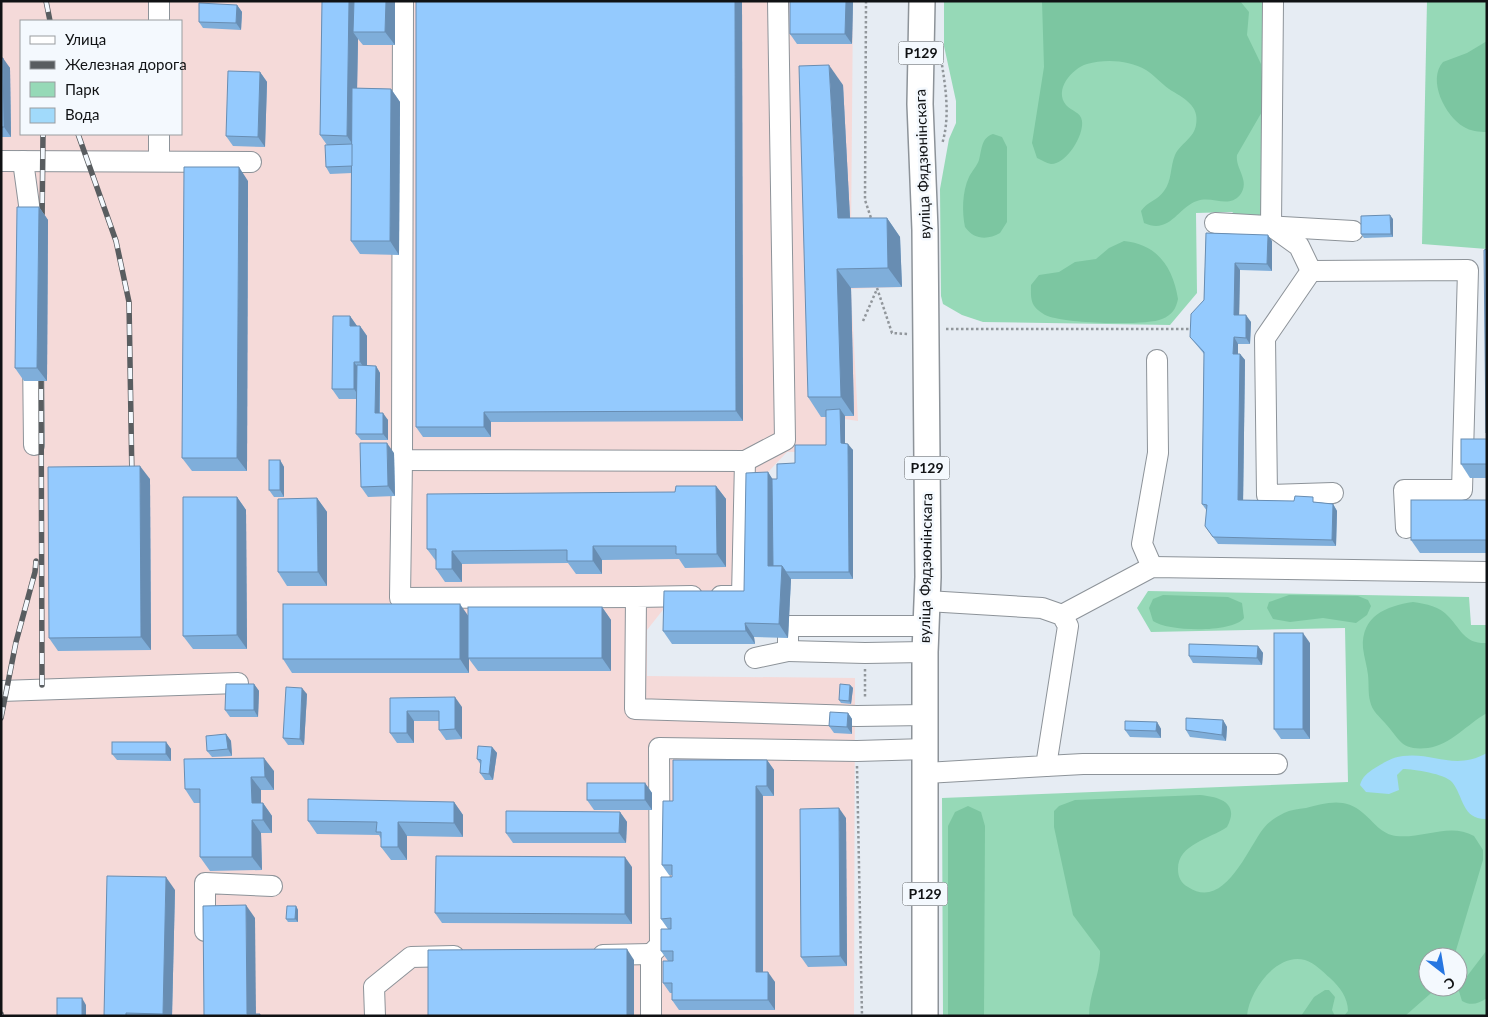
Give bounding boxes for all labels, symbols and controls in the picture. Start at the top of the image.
legend [20,20,182,135]
text: Улица [65,30,106,48]
road number: Р129 [898,42,944,64]
text: Железная дорога [65,55,187,73]
text: Парк [65,80,100,98]
street label: вуліца Фядзюнінскага [910,89,934,239]
text: Вода [65,105,100,123]
road number: Р129 [904,456,950,479]
street label: вуліца Фядзюнінскага [915,493,935,643]
road number: Р129 [902,882,948,906]
north arrow [1418,947,1468,997]
text: С [1441,974,1458,994]

